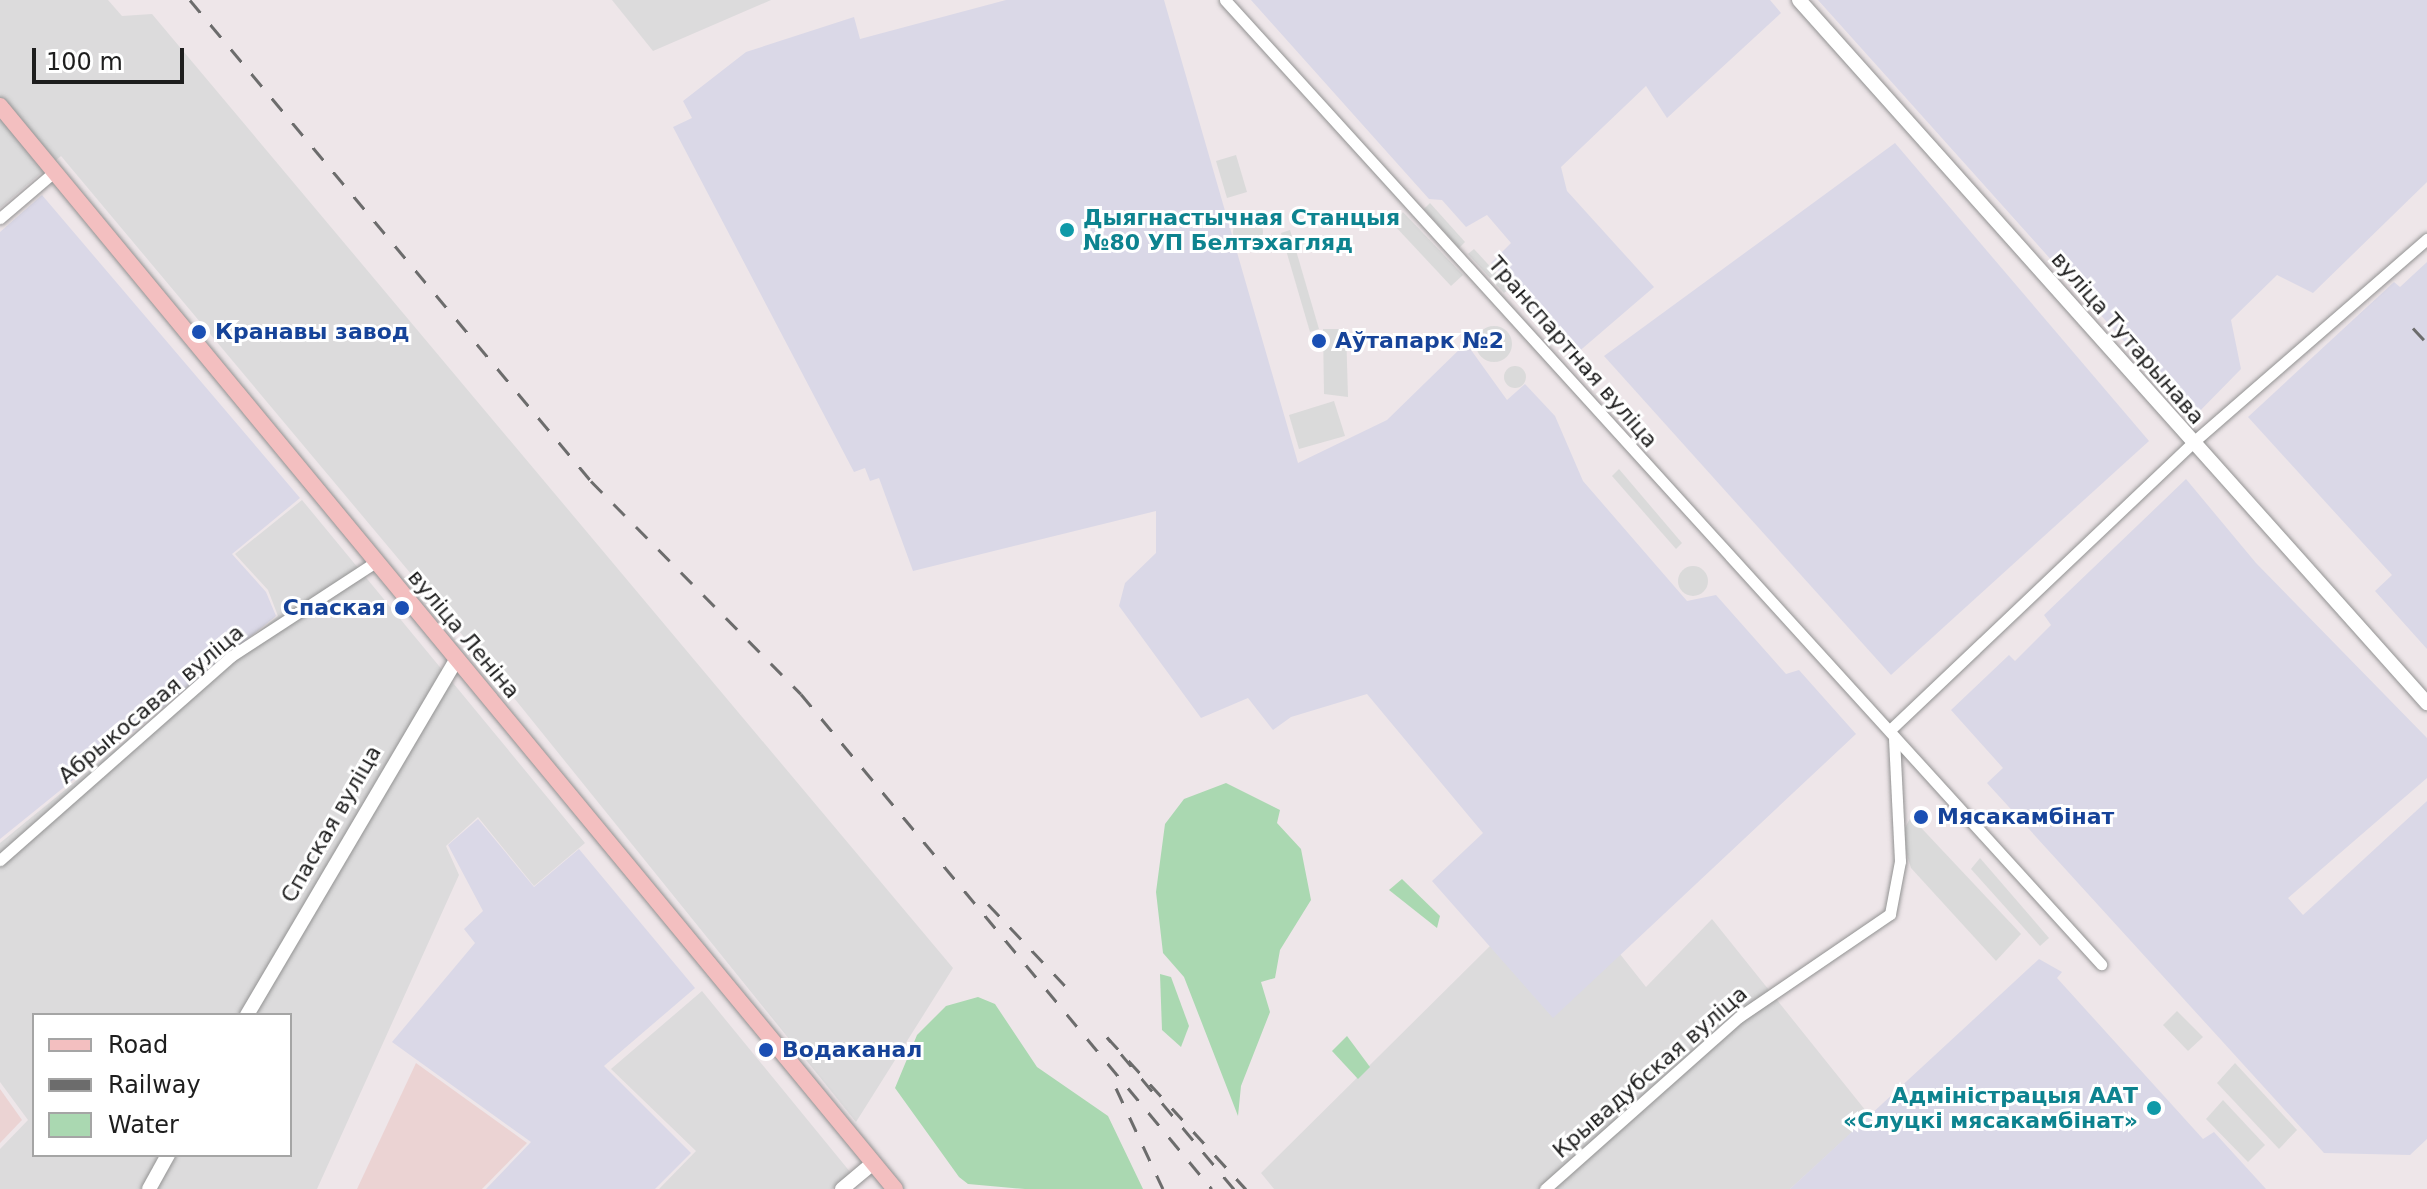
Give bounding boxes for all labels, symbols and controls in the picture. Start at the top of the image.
scale bar [36,32,188,82]
text: 100 m [46,48,123,76]
place label: Дыягнастычная Станцыя №80 УП Белтэхагляд [1083,204,1400,256]
marker: Дыягнастычная Станцыя №80 УП Белтэхагляд [1058,221,1076,239]
street label: вуліца Тутарынава [2046,246,2210,430]
street label: Транспартная вуліца [1483,251,1663,453]
place label: Кранавы завод [215,319,410,345]
marker: Кранавы завод [190,323,208,341]
place label: Аўтапарк №2 [1335,328,1504,354]
marker: Аўтапарк №2 [1310,332,1328,350]
street label: вуліца Леніна [402,564,526,704]
place label: Спаская [283,595,386,621]
marker: Спаская [393,599,411,617]
street label: Абрыкосавая вуліца [53,619,249,789]
street label: Спаская вуліца [275,741,387,907]
place label: Мясакамбінат [1937,804,2114,830]
marker: Мясакамбінат [1912,808,1930,826]
street label: Крывадубская вуліца [1547,980,1753,1164]
legend [32,1013,292,1157]
text: Road [108,1031,168,1059]
place label: Водаканал [782,1037,922,1063]
marker: Водаканал [757,1041,775,1059]
text: Railway [108,1071,201,1099]
place label: Адміністрацыя ААТ «Слуцкі мясакамбінат» [1843,1082,2138,1134]
marker: Адміністрацыя ААТ «Слуцкі мясакамбінат» [2145,1099,2163,1117]
text: Water [108,1111,179,1139]

